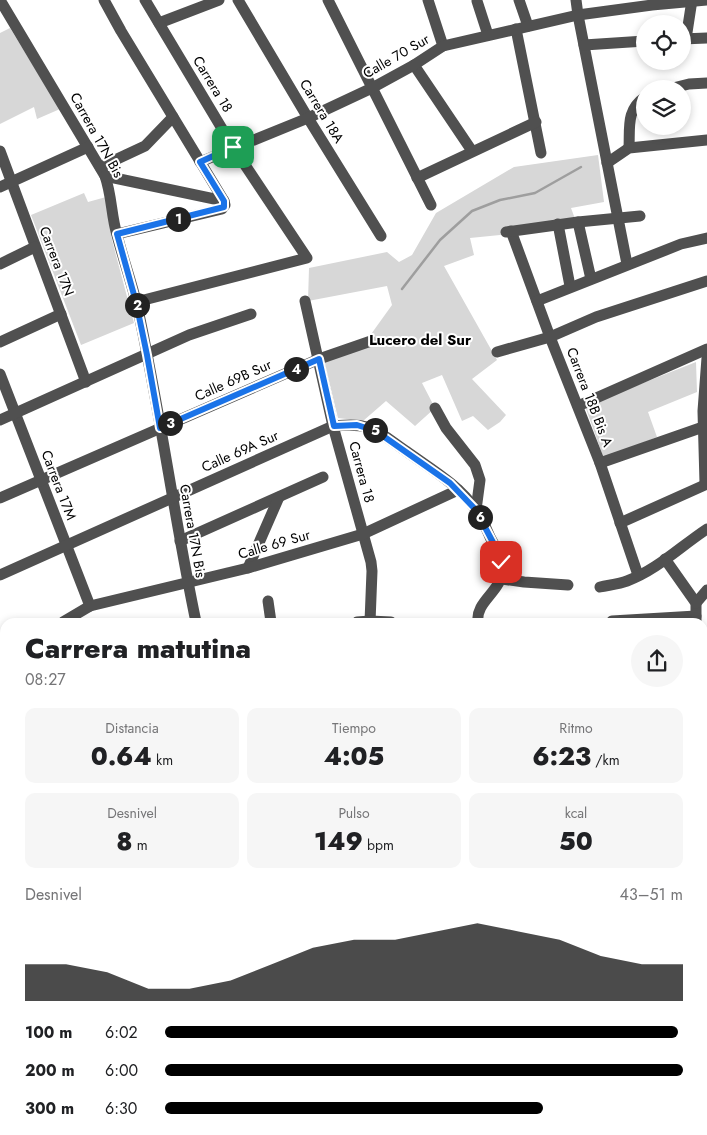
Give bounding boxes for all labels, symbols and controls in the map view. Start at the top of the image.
map controls [636,15,691,135]
button: locate [636,15,691,70]
street label: Calle 70 Sur [359,29,433,83]
street label: Carrera 18 [188,52,238,116]
street label: Carrera 18A [295,75,349,148]
button: layers [636,80,691,135]
street label: Carrera 17N Bis [65,89,129,181]
pin [212,126,254,168]
icon: arrive [219,133,247,161]
pin: 1 [166,206,190,232]
text: 1 [175,209,182,229]
street label: Carrera 17N [35,223,79,299]
pin: 2 [124,292,150,318]
text: 2 [133,295,142,315]
district label: Lucero del Sur [369,329,472,351]
street label: Carrera 18B Bis A [562,344,618,450]
street label: Calle 69B Sur [191,354,275,406]
pin: 4 [284,356,308,382]
text: 4 [292,359,301,379]
pin: 3 [158,410,182,436]
text: 3 [166,413,175,433]
pin: 5 [362,418,388,442]
text: 5 [371,420,380,440]
street label: Calle 69A Sur [198,425,282,477]
street label: Carrera 18 [344,439,380,505]
street label: Carrera 17M [36,447,82,523]
street label: Carrera 17N Bis [175,483,211,580]
pin: 6 [468,504,492,530]
text: 6 [476,507,485,527]
street label: Calle 69 Sur [236,524,313,564]
pin [480,541,522,583]
icon: check [487,548,515,576]
text: Carrera matutina [25,628,251,669]
button: share [631,635,683,687]
text: 08:27 [25,668,66,691]
text: Distancia [105,718,159,738]
text: Tiempo [332,718,376,738]
text: Ritmo [559,718,593,738]
text: 0.64 [91,738,152,774]
text: 4:05 [324,738,384,774]
text: 6:23 [532,738,591,774]
text: km [152,750,173,770]
text: /km [591,750,620,770]
text: Desnivel [107,803,157,823]
text: Pulso [338,803,370,823]
text: kcal [565,803,587,823]
text: 8 [116,823,133,859]
text: 149 [314,823,363,859]
text: 50 [559,823,593,859]
text: m [133,835,148,855]
text: bpm [363,835,394,855]
text: Desnivel [25,883,82,906]
text: 43–51 m [620,883,683,906]
text: 100 m [25,1021,72,1044]
text: 6:02 [105,1021,138,1044]
text: 200 m [25,1059,75,1082]
text: 6:00 [105,1059,138,1082]
text: 300 m [25,1097,74,1120]
text: 6:30 [105,1097,137,1120]

